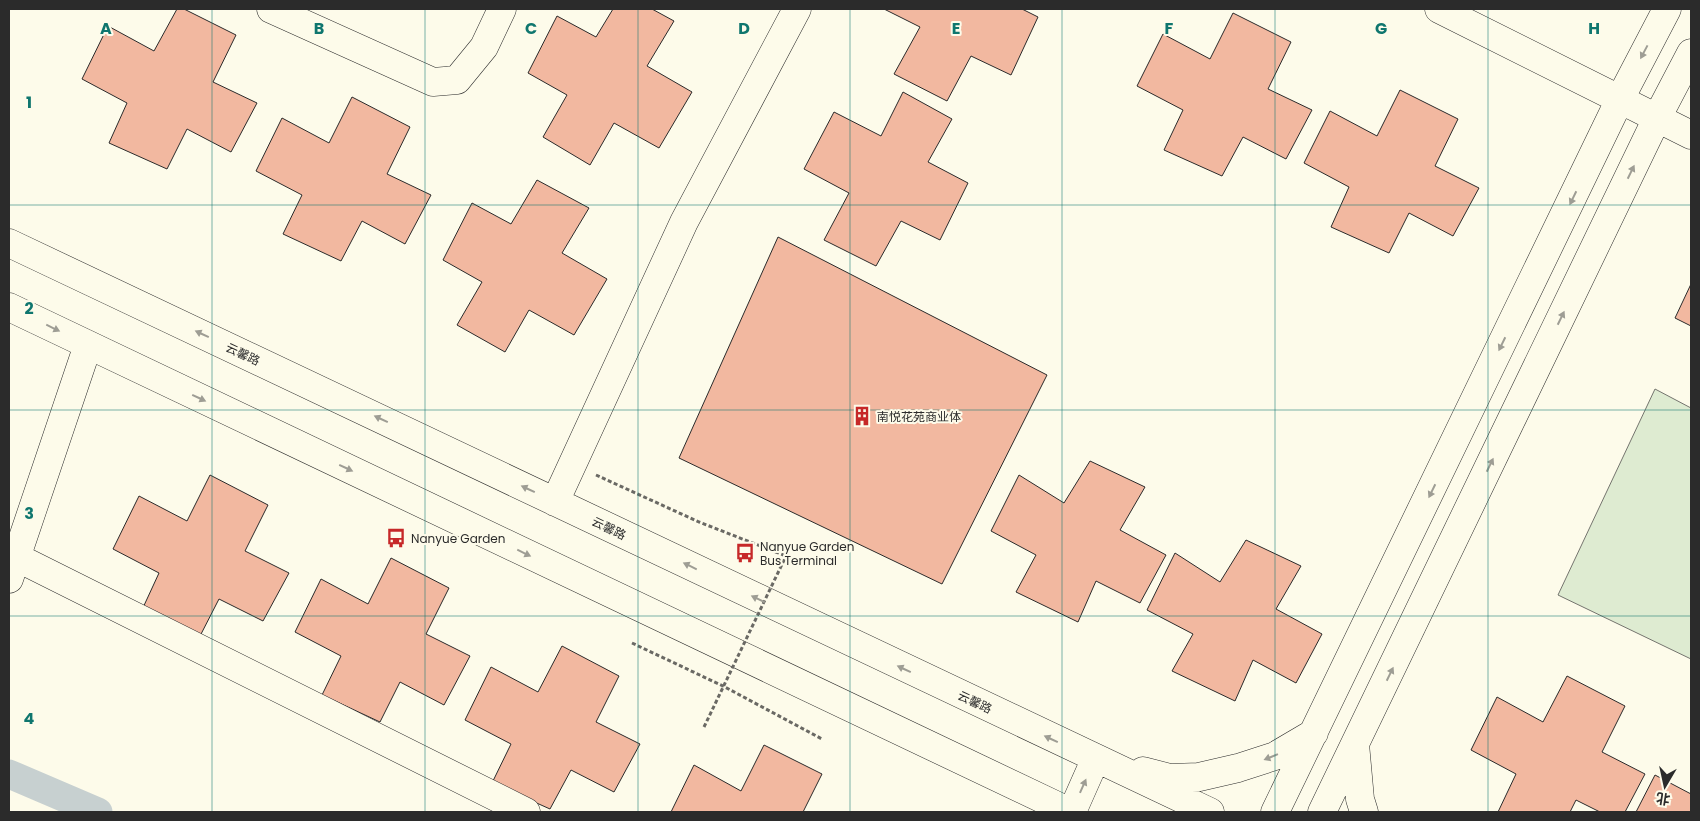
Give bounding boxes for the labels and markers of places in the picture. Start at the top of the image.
building icon: 南悦花苑商业体 [851,405,873,427]
place label: 南悦花苑商业体 [877,408,961,425]
bus stop icon: Nanyue Garden [385,527,407,549]
place label: Nanyue Garden [411,530,505,547]
place label: Nanyue Garden Bus Terminal [760,538,854,569]
bus stop icon: Nanyue Garden Bus Terminal [734,542,756,564]

